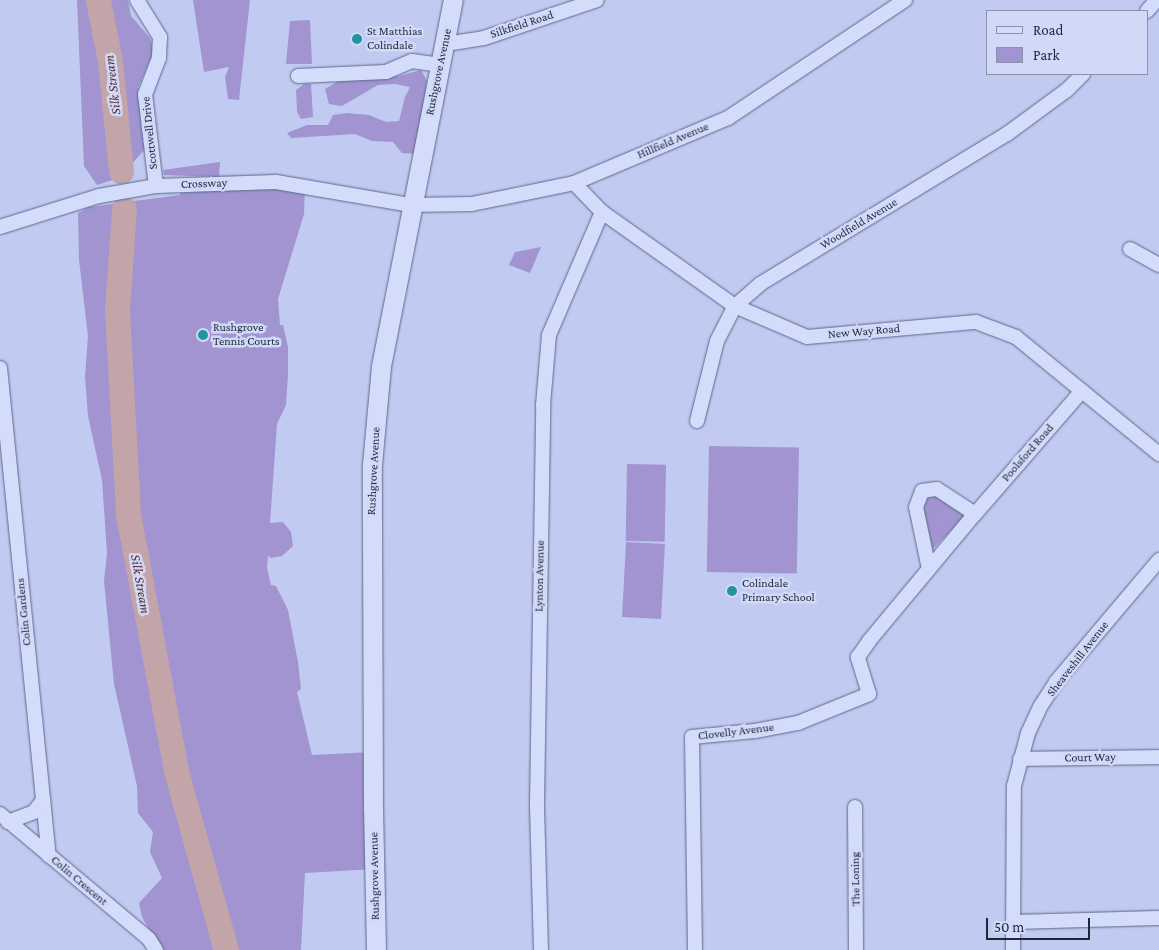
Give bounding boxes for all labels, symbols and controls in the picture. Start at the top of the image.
street label: Silkfield Road [489,8,555,42]
legend [986,10,1149,75]
text: Road [1033,22,1063,38]
place label: St Matthias Colindale [367,25,422,53]
street label: Rushgrove Avenue [423,27,455,117]
marker: St Matthias Colindale [351,33,363,45]
text: Park [1033,47,1060,63]
water label: Silk Stream [100,54,124,116]
street label: Scottwell Drive [139,96,161,170]
street label: Hillfield Avenue [635,120,711,162]
street label: Crossway [181,176,227,192]
street label: Woodfield Avenue [818,195,900,253]
place label: Rushgrove Tennis Courts [213,321,279,349]
street label: New Way Road [827,322,901,342]
marker: Rushgrove Tennis Courts [197,329,209,341]
street label: Poolsford Road [999,421,1057,485]
street label: Rushgrove Avenue [365,427,383,515]
street label: Lynton Avenue [532,540,548,612]
water label: Silk Stream [128,553,154,615]
place label: Colindale Primary School [742,577,815,605]
street label: Colin Gardens [13,578,35,646]
marker: Colindale Primary School [726,585,738,597]
street label: Sheaveshill Avenue [1044,618,1112,700]
street label: Clovelly Avenue [697,720,775,744]
street label: Court Way [1064,750,1116,766]
street label: Rushgrove Avenue [367,832,383,920]
street label: The Loning [848,852,864,906]
street label: Colin Crescent [48,853,110,909]
scale bar [989,908,1093,940]
text: 50 m [994,919,1024,935]

